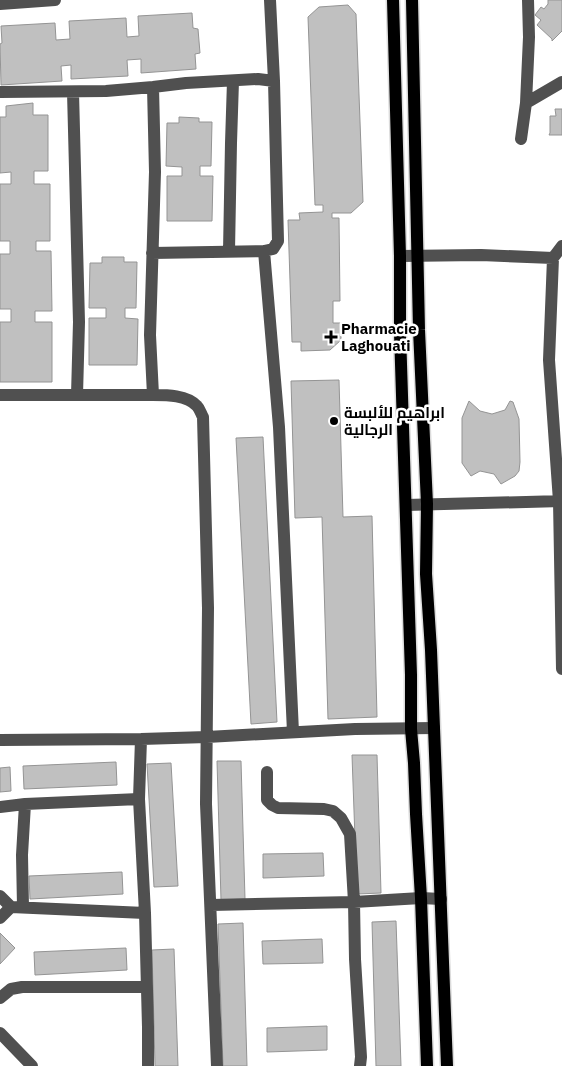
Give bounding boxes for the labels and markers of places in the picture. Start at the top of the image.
place label: Pharmacie Laghouati [341,319,417,355]
marker: Pharmacie Laghouati [325,331,337,343]
place label: ابراهيم للألبسة الرجالية [344,403,445,439]
marker: ابراهيم للألبسة الرجالية [328,415,340,427]

